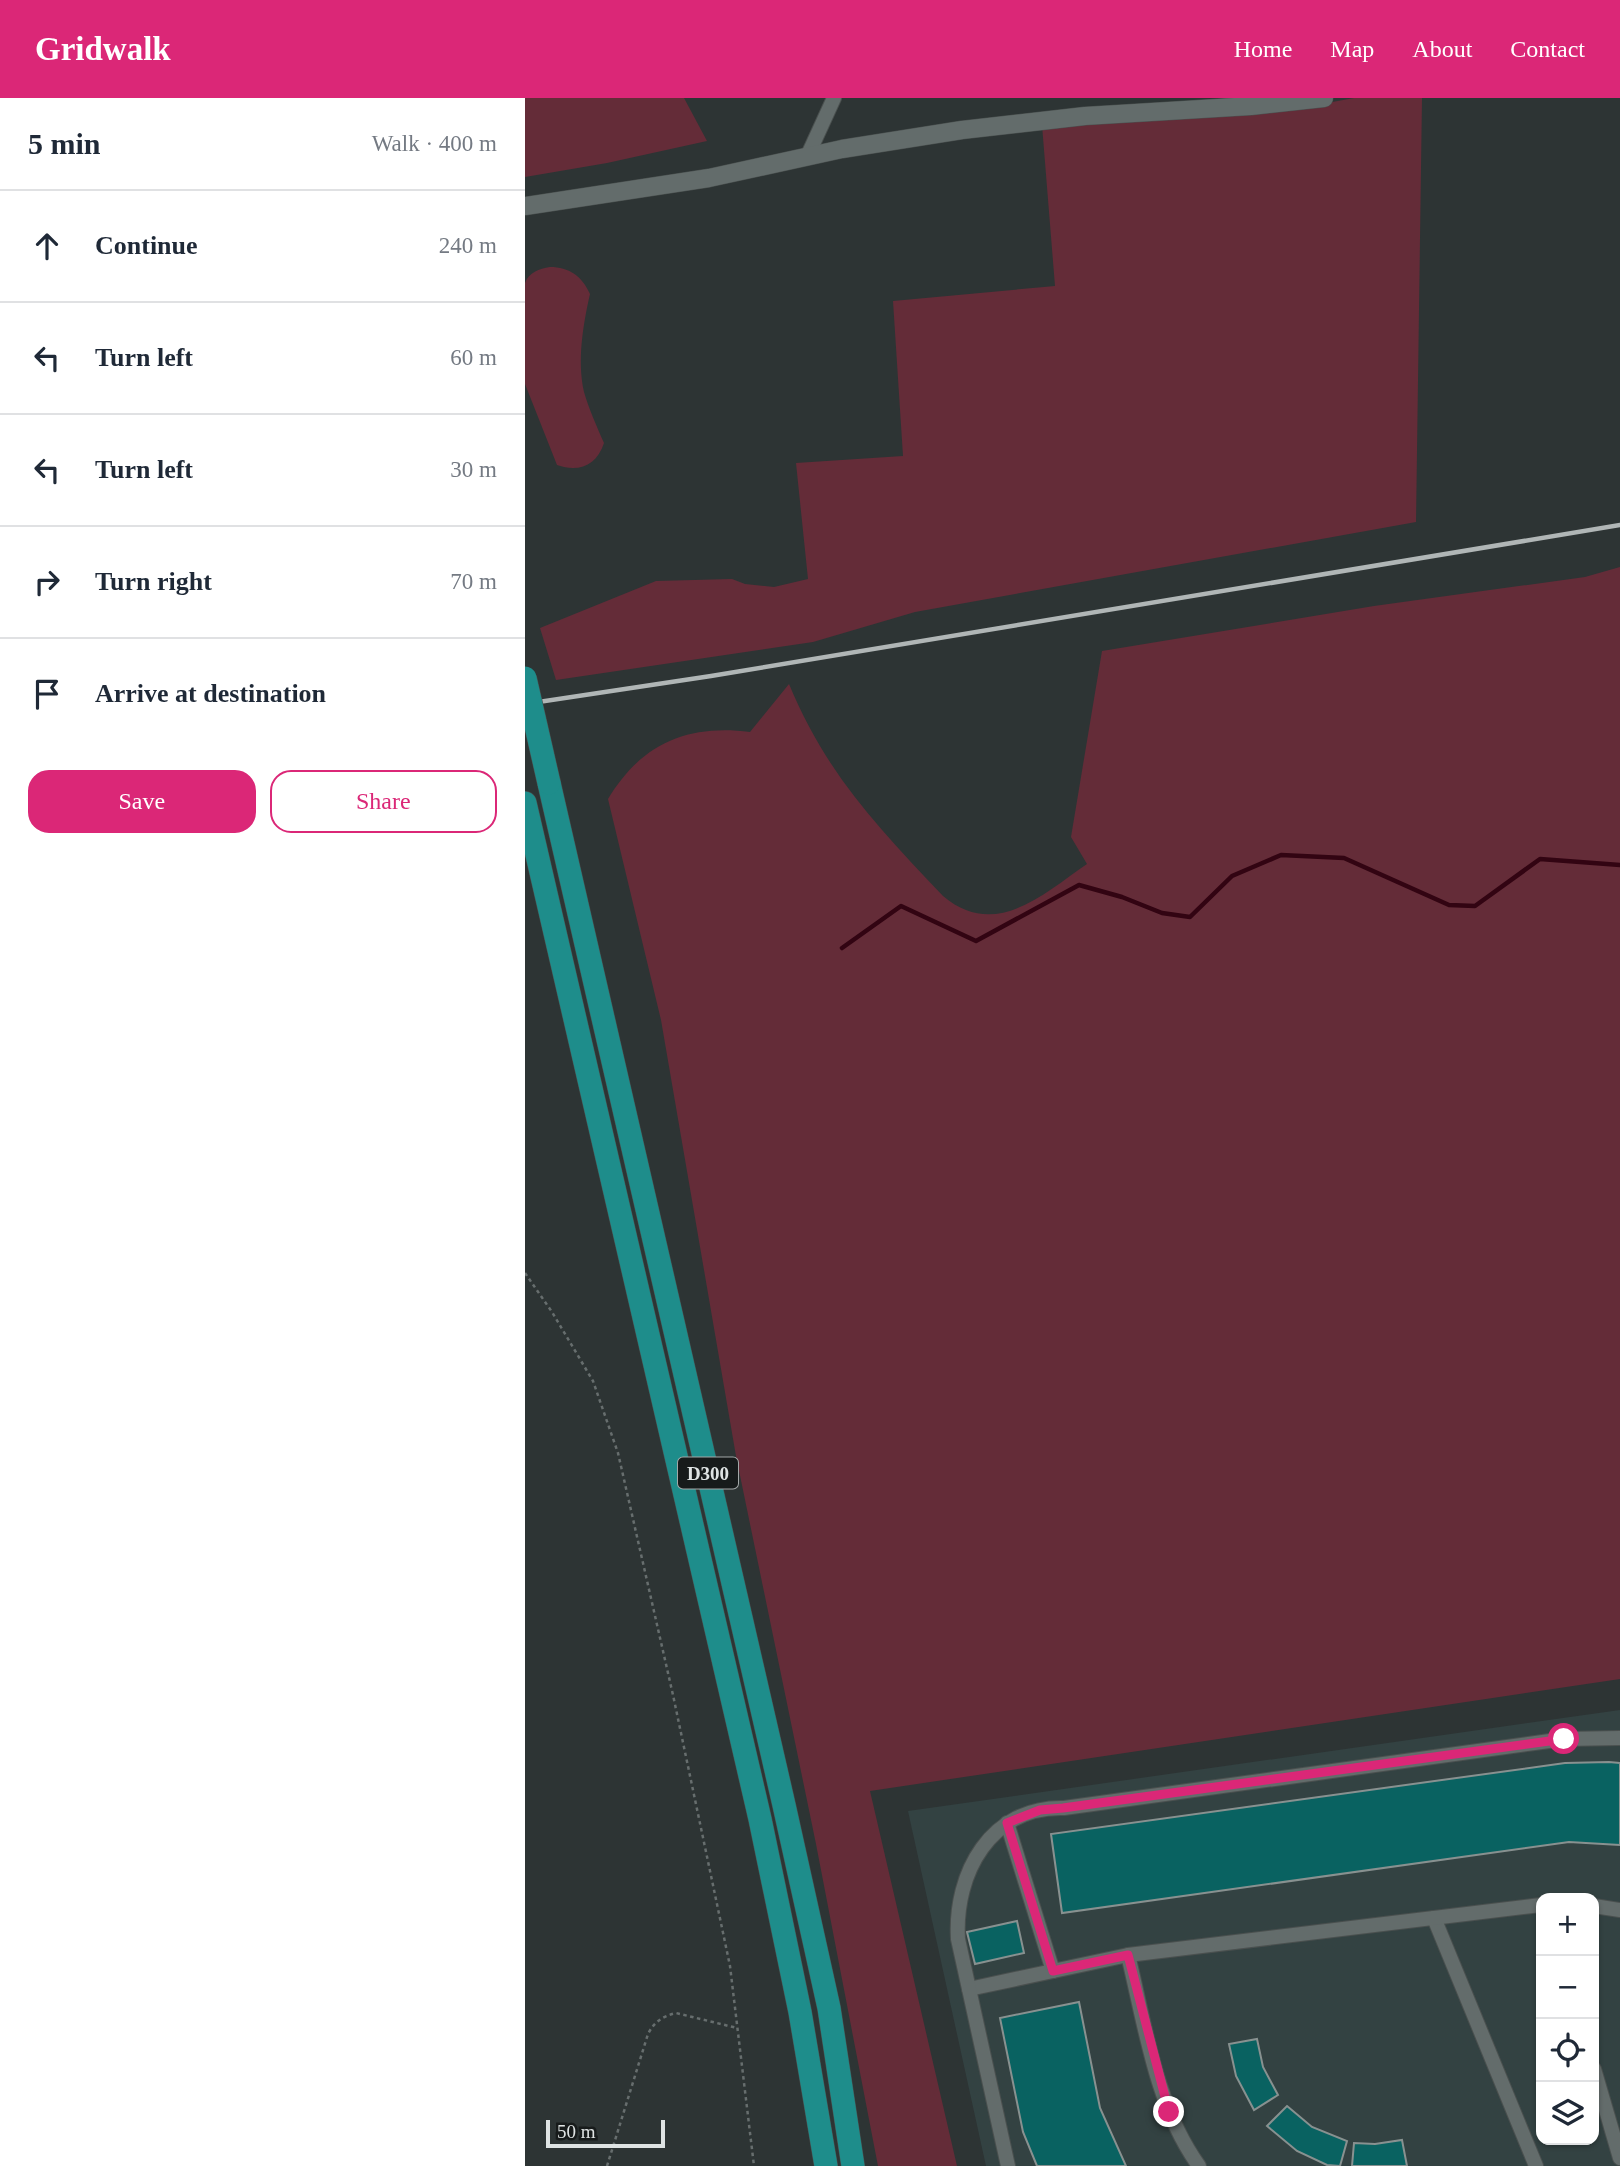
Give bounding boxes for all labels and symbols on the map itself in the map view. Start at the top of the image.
road number: D300 [678,1457,738,1488]
route start [1548,1723,1579,1754]
route end [1153,2096,1184,2127]
scale bar [546,2117,665,2149]

